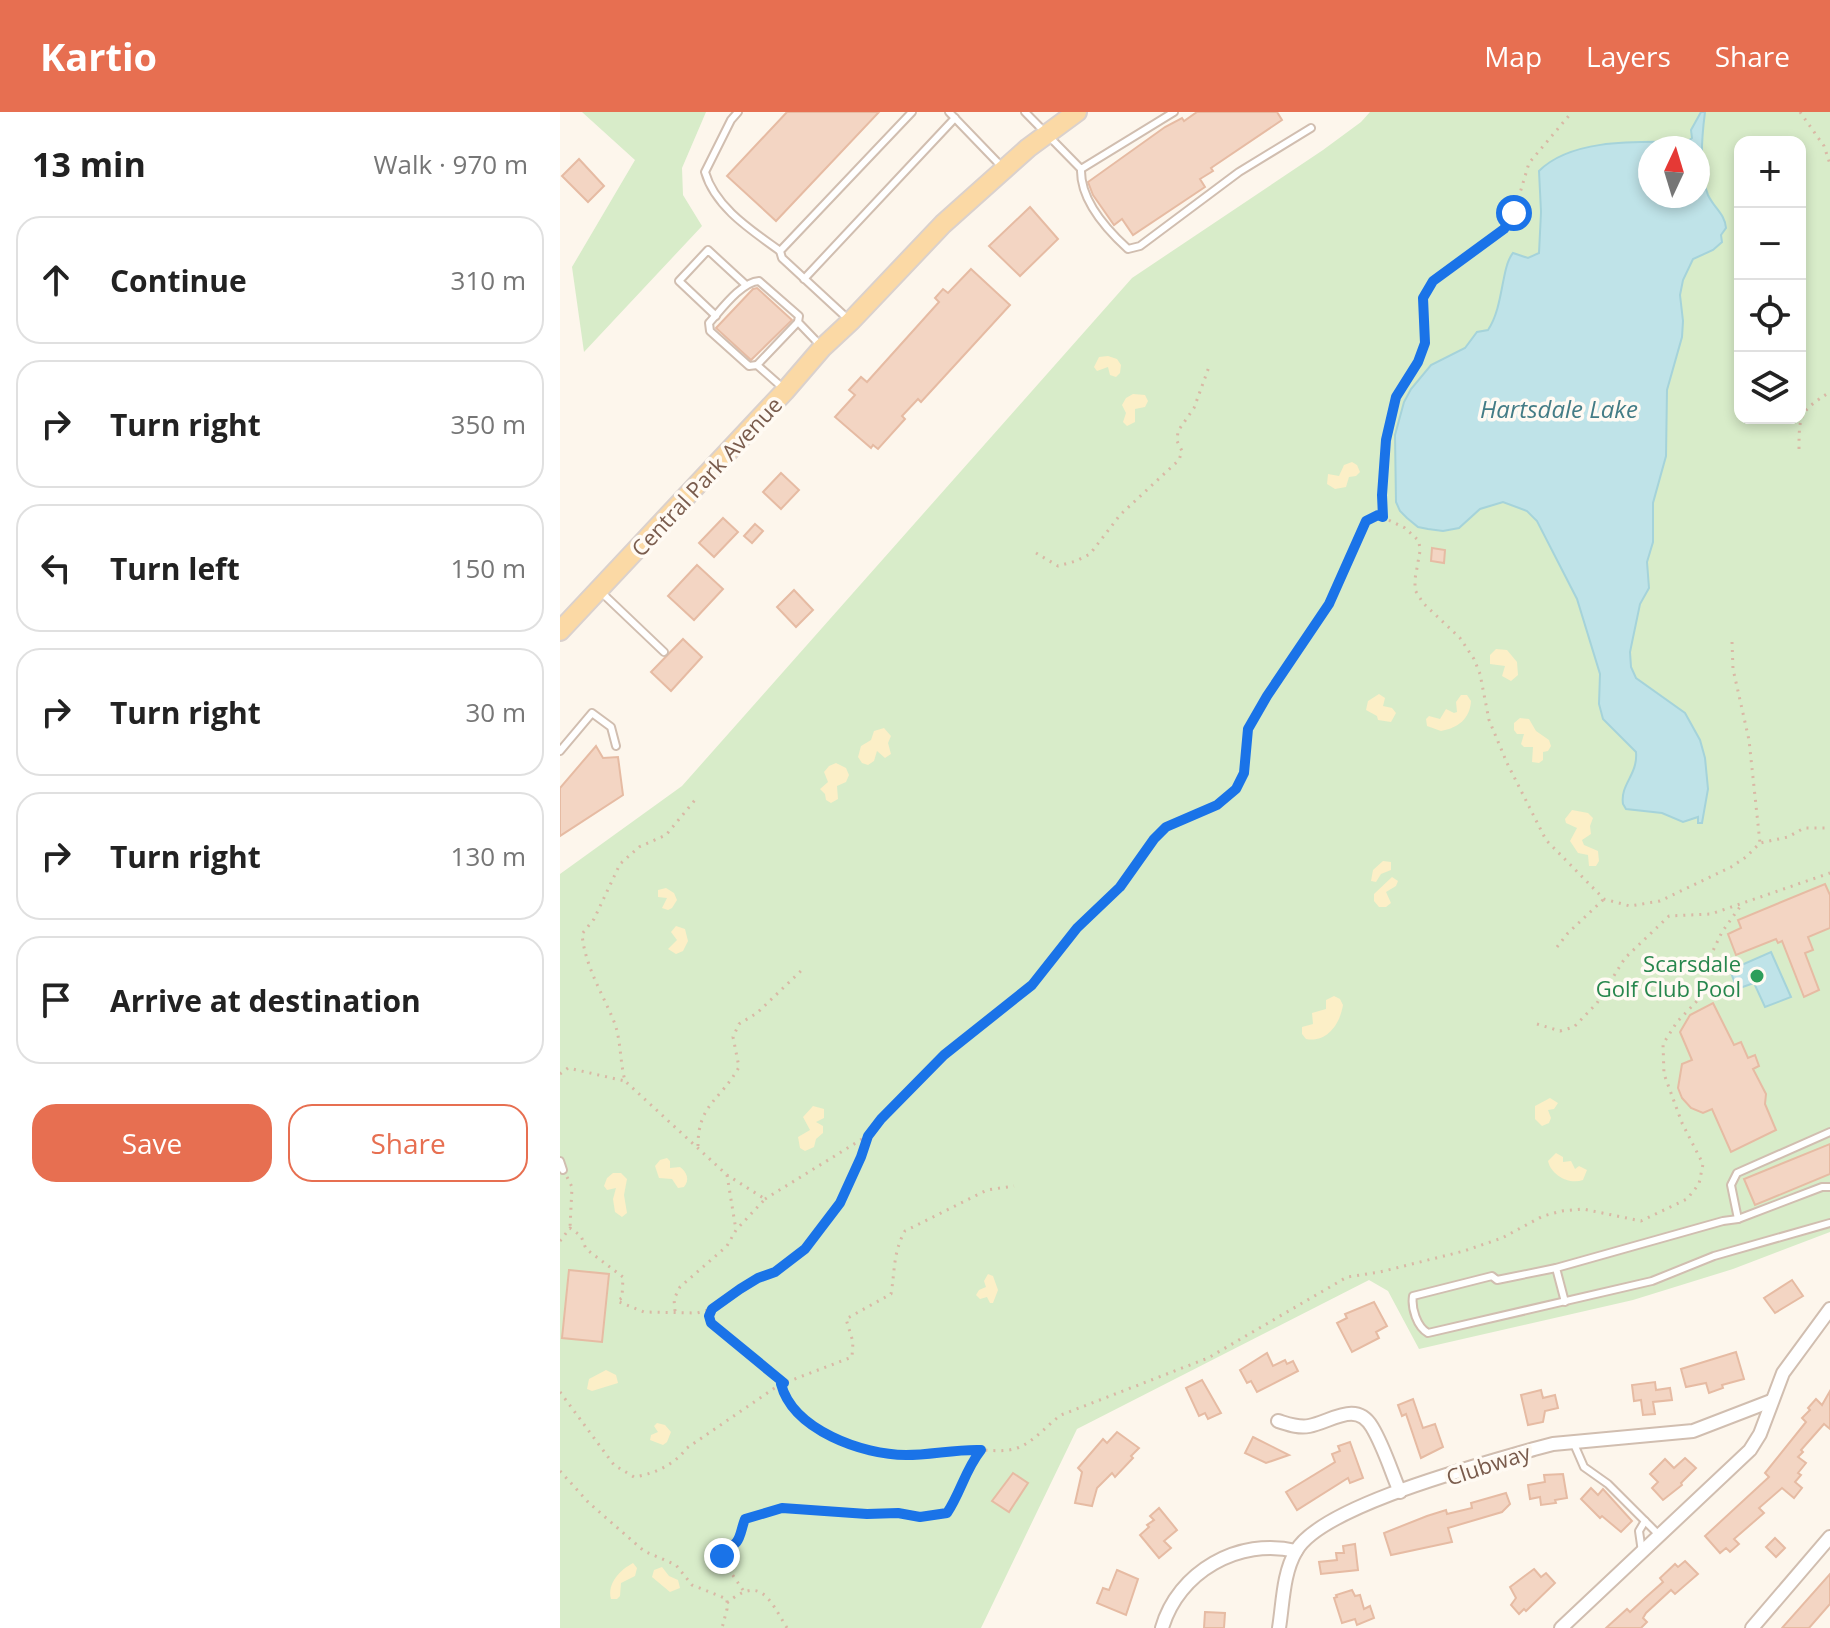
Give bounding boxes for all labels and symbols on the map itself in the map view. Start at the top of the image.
north arrow [1638,136,1710,208]
route start [1496,195,1532,231]
street label: Central Park Avenue [624,390,788,562]
water label: Hartsdale Lake [1480,392,1638,425]
place label: Scarsdale Golf Club Pool [1596,948,1741,1003]
marker: Scarsdale Golf Club Pool [1748,967,1766,985]
street label: Clubway [1442,1436,1535,1492]
route end [704,1538,740,1574]

